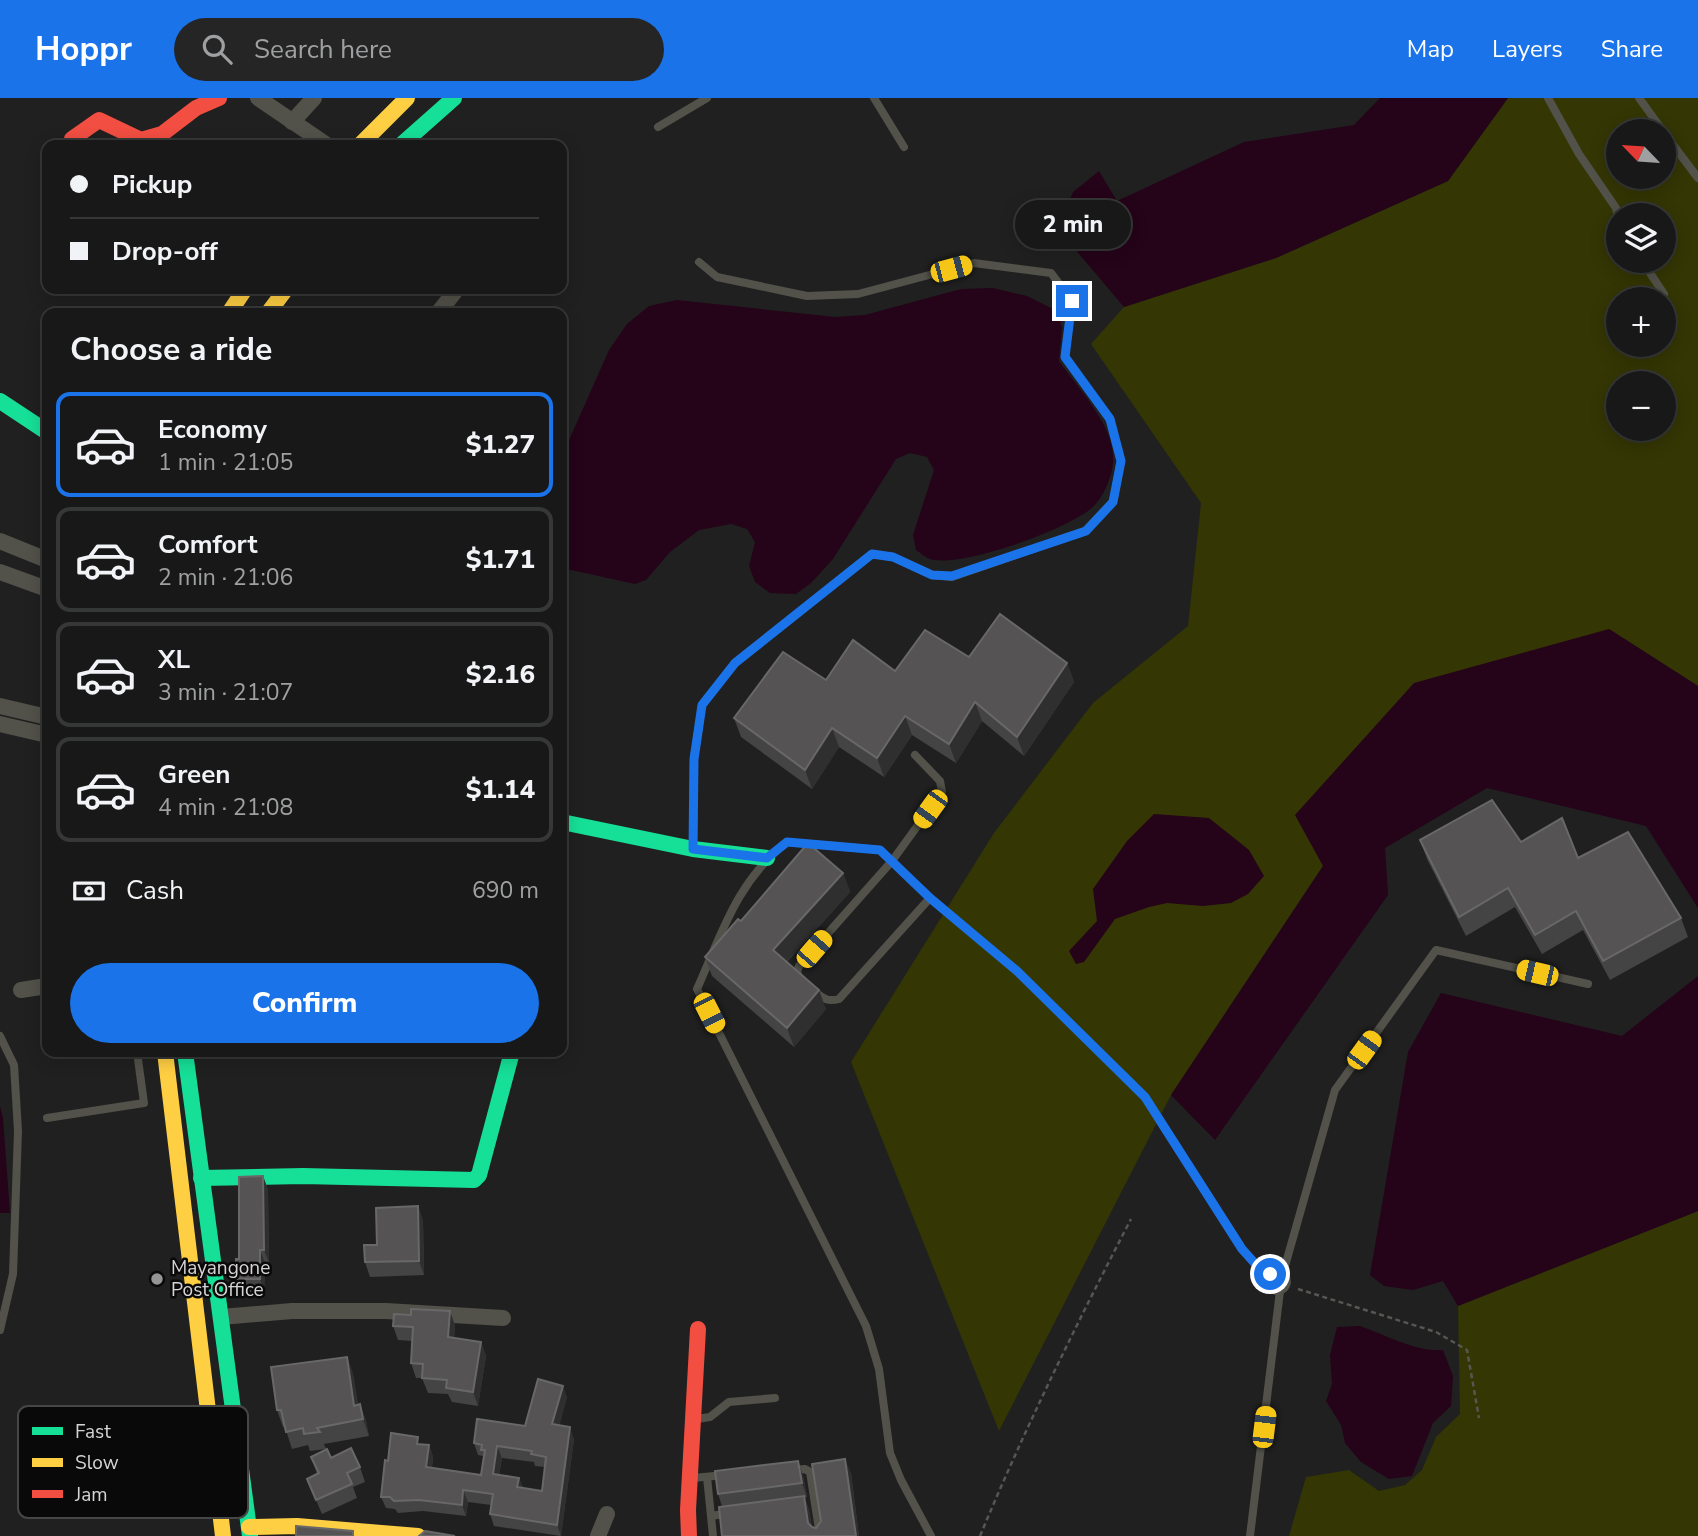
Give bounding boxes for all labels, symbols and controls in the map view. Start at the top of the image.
search box [174,18,664,81]
text: Hoppr [35,27,132,72]
icon: search [198,30,236,68]
text: Search here [254,32,392,67]
text: Map [1407,33,1454,65]
text: Layers [1492,33,1563,65]
text: Share [1601,33,1663,65]
north arrow [1606,119,1676,189]
map controls [1606,119,1676,441]
text: Pickup [112,167,192,202]
callout: 2 min [1014,200,1130,248]
button: layers [1606,203,1676,273]
text: 2 min [1043,209,1103,240]
text: Drop-off [112,234,218,269]
car [928,253,975,285]
route end [1056,285,1088,317]
button: + [1606,287,1676,357]
text: Choose a ride [70,328,272,371]
button: − [1606,371,1676,441]
text: Economy [158,412,267,447]
icon: car [74,413,137,476]
text: $1.27 [466,427,535,462]
text: 1 min · 21:05 [158,447,293,478]
text: Comfort [158,527,258,562]
icon: car [74,528,137,591]
text: $1.71 [466,542,535,577]
text: 2 min · 21:06 [158,562,293,593]
text: XL [158,642,190,677]
icon: car [74,643,137,706]
text: $2.16 [466,657,535,692]
text: 3 min · 21:07 [158,677,293,708]
text: Green [158,757,231,792]
icon: car [74,758,137,821]
text: $1.14 [466,772,535,807]
car [910,786,951,832]
text: 4 min · 21:08 [158,792,293,823]
icon: cash [70,872,108,910]
text: Cash [126,873,184,908]
text: 690 m [472,875,539,906]
car [793,926,836,972]
car [1515,958,1560,988]
button: Confirm [70,963,539,1043]
car [691,990,728,1036]
car [1344,1027,1385,1073]
place label: Mayangone Post Office [171,1255,270,1303]
route start [1254,1258,1286,1290]
marker: Mayangone Post Office [149,1271,165,1287]
car [1252,1405,1277,1449]
legend [18,1406,248,1518]
text: Fast [75,1419,111,1445]
text: Slow [75,1450,119,1476]
text: Jam [74,1482,108,1508]

